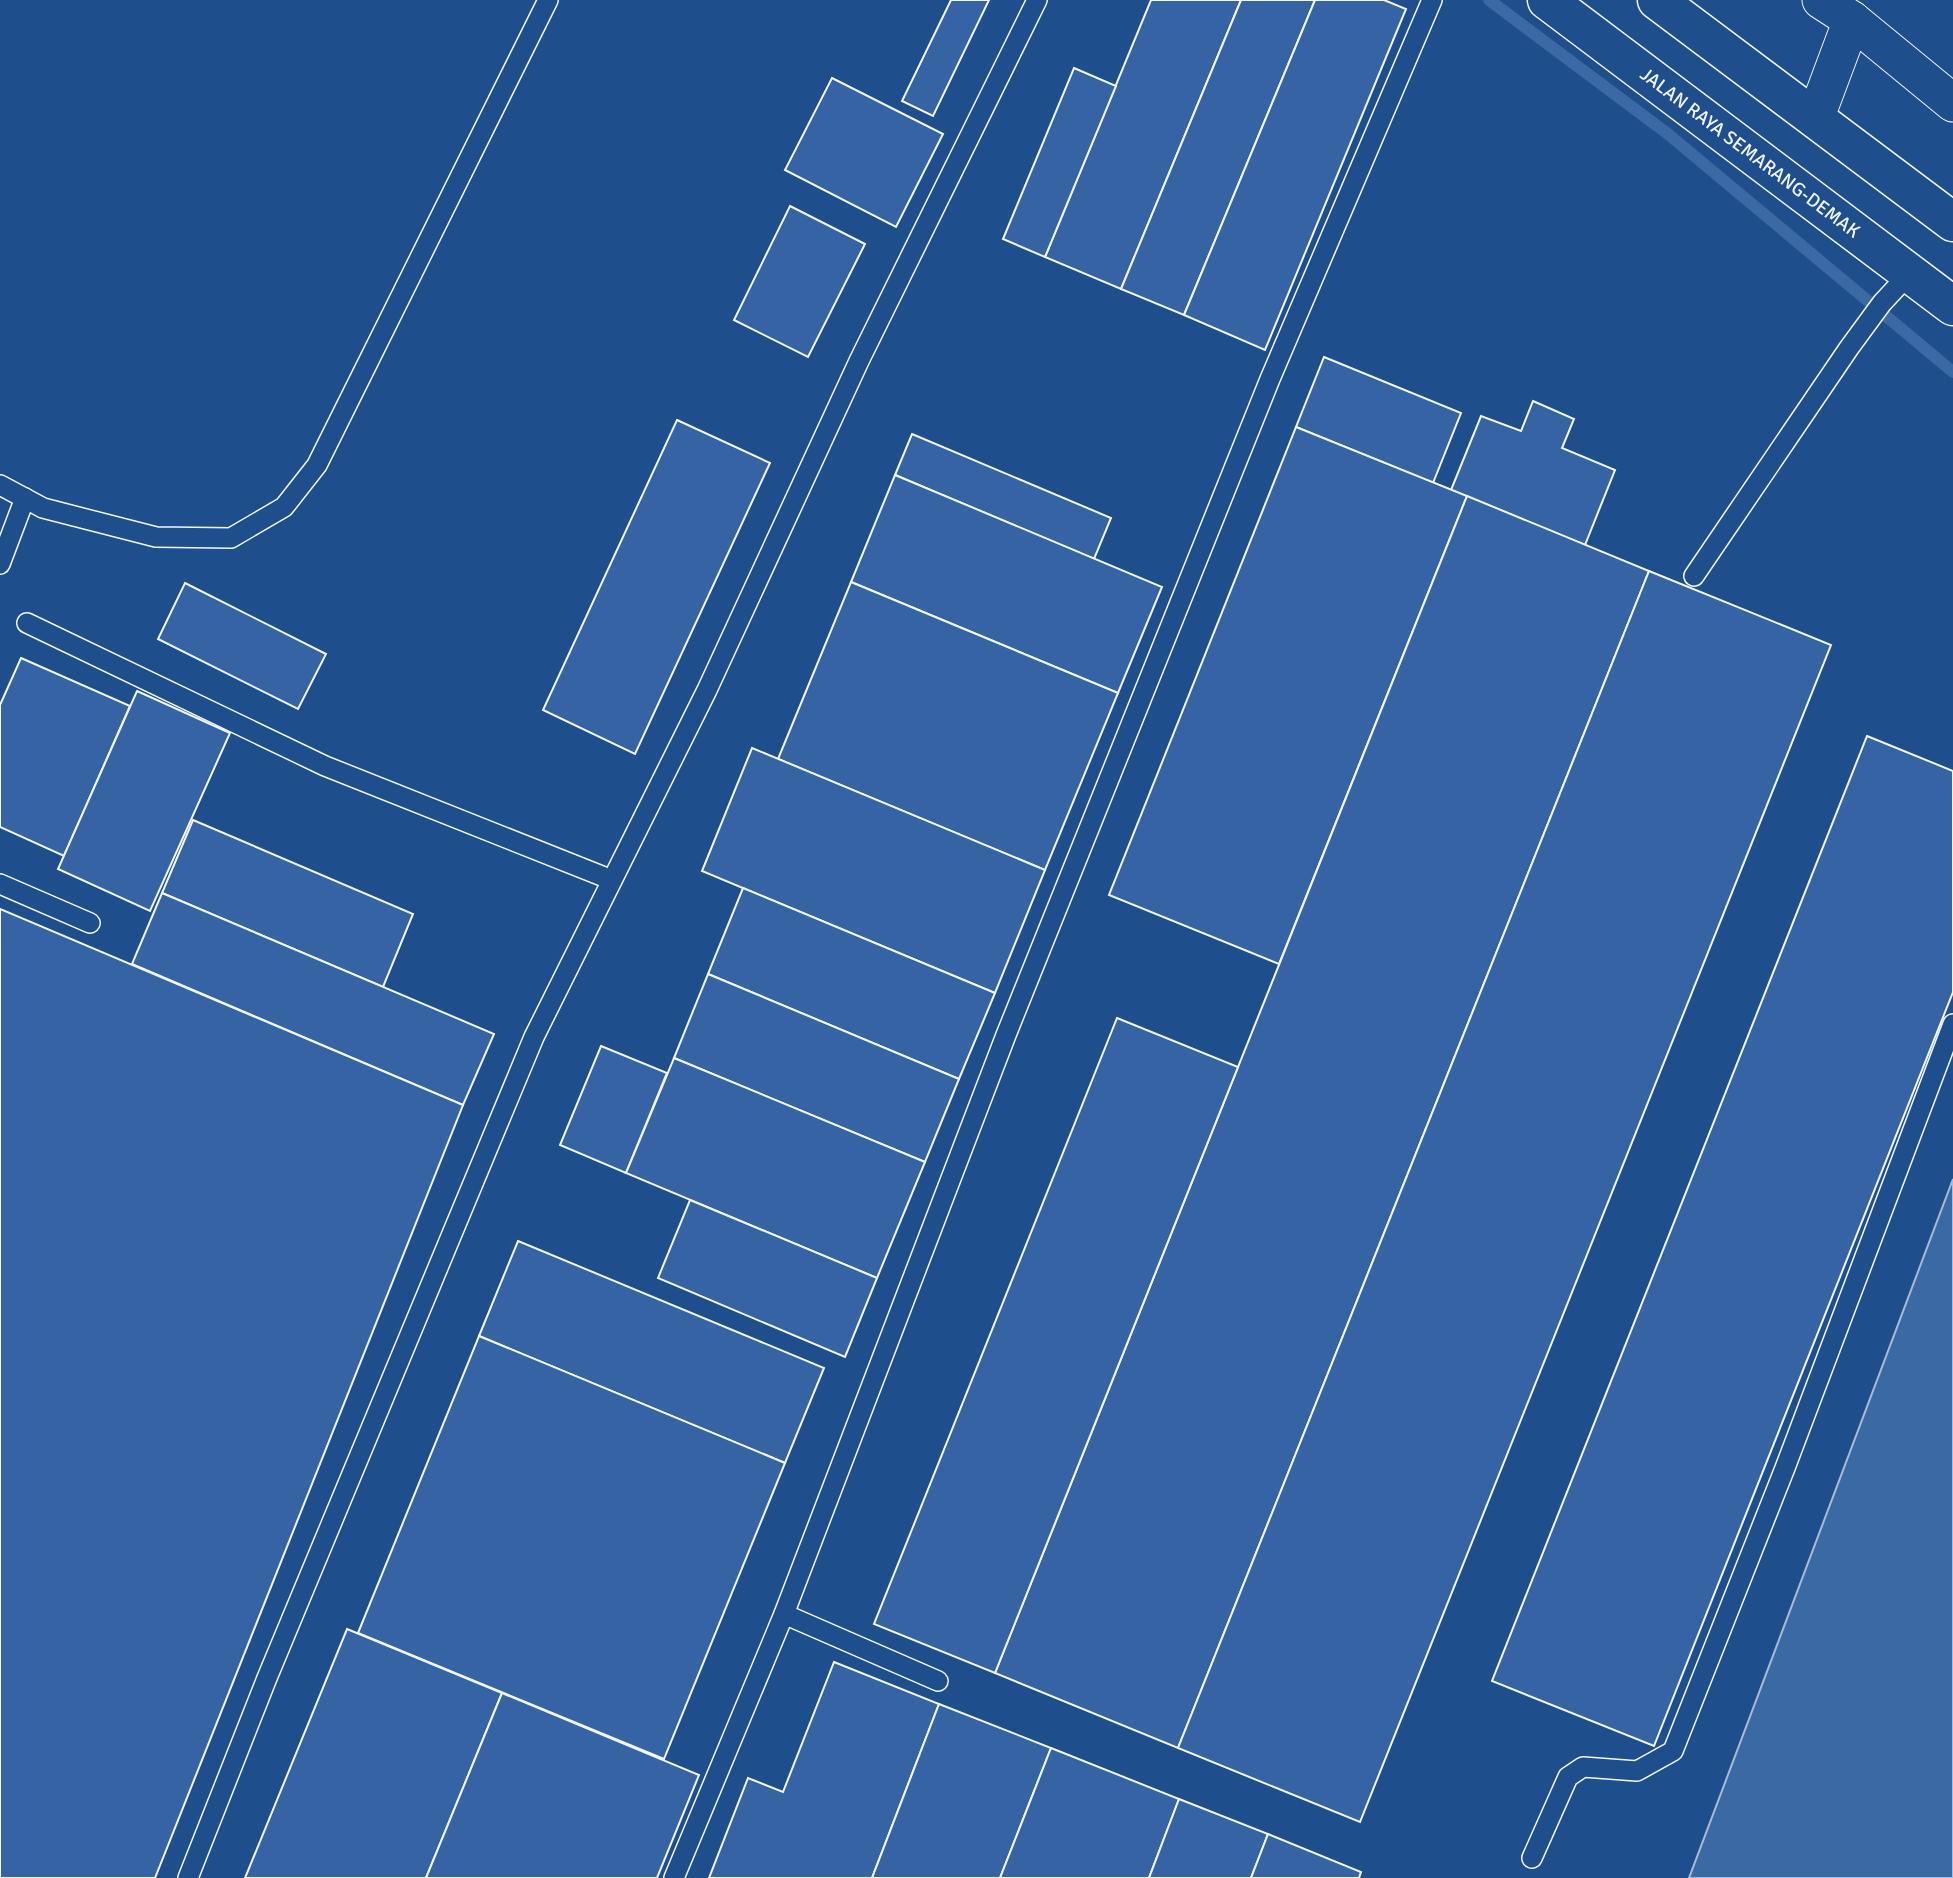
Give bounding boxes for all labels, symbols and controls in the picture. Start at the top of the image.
street label: JALAN RAYA SEMARANG-DEMAK [1635,62,1865,244]

